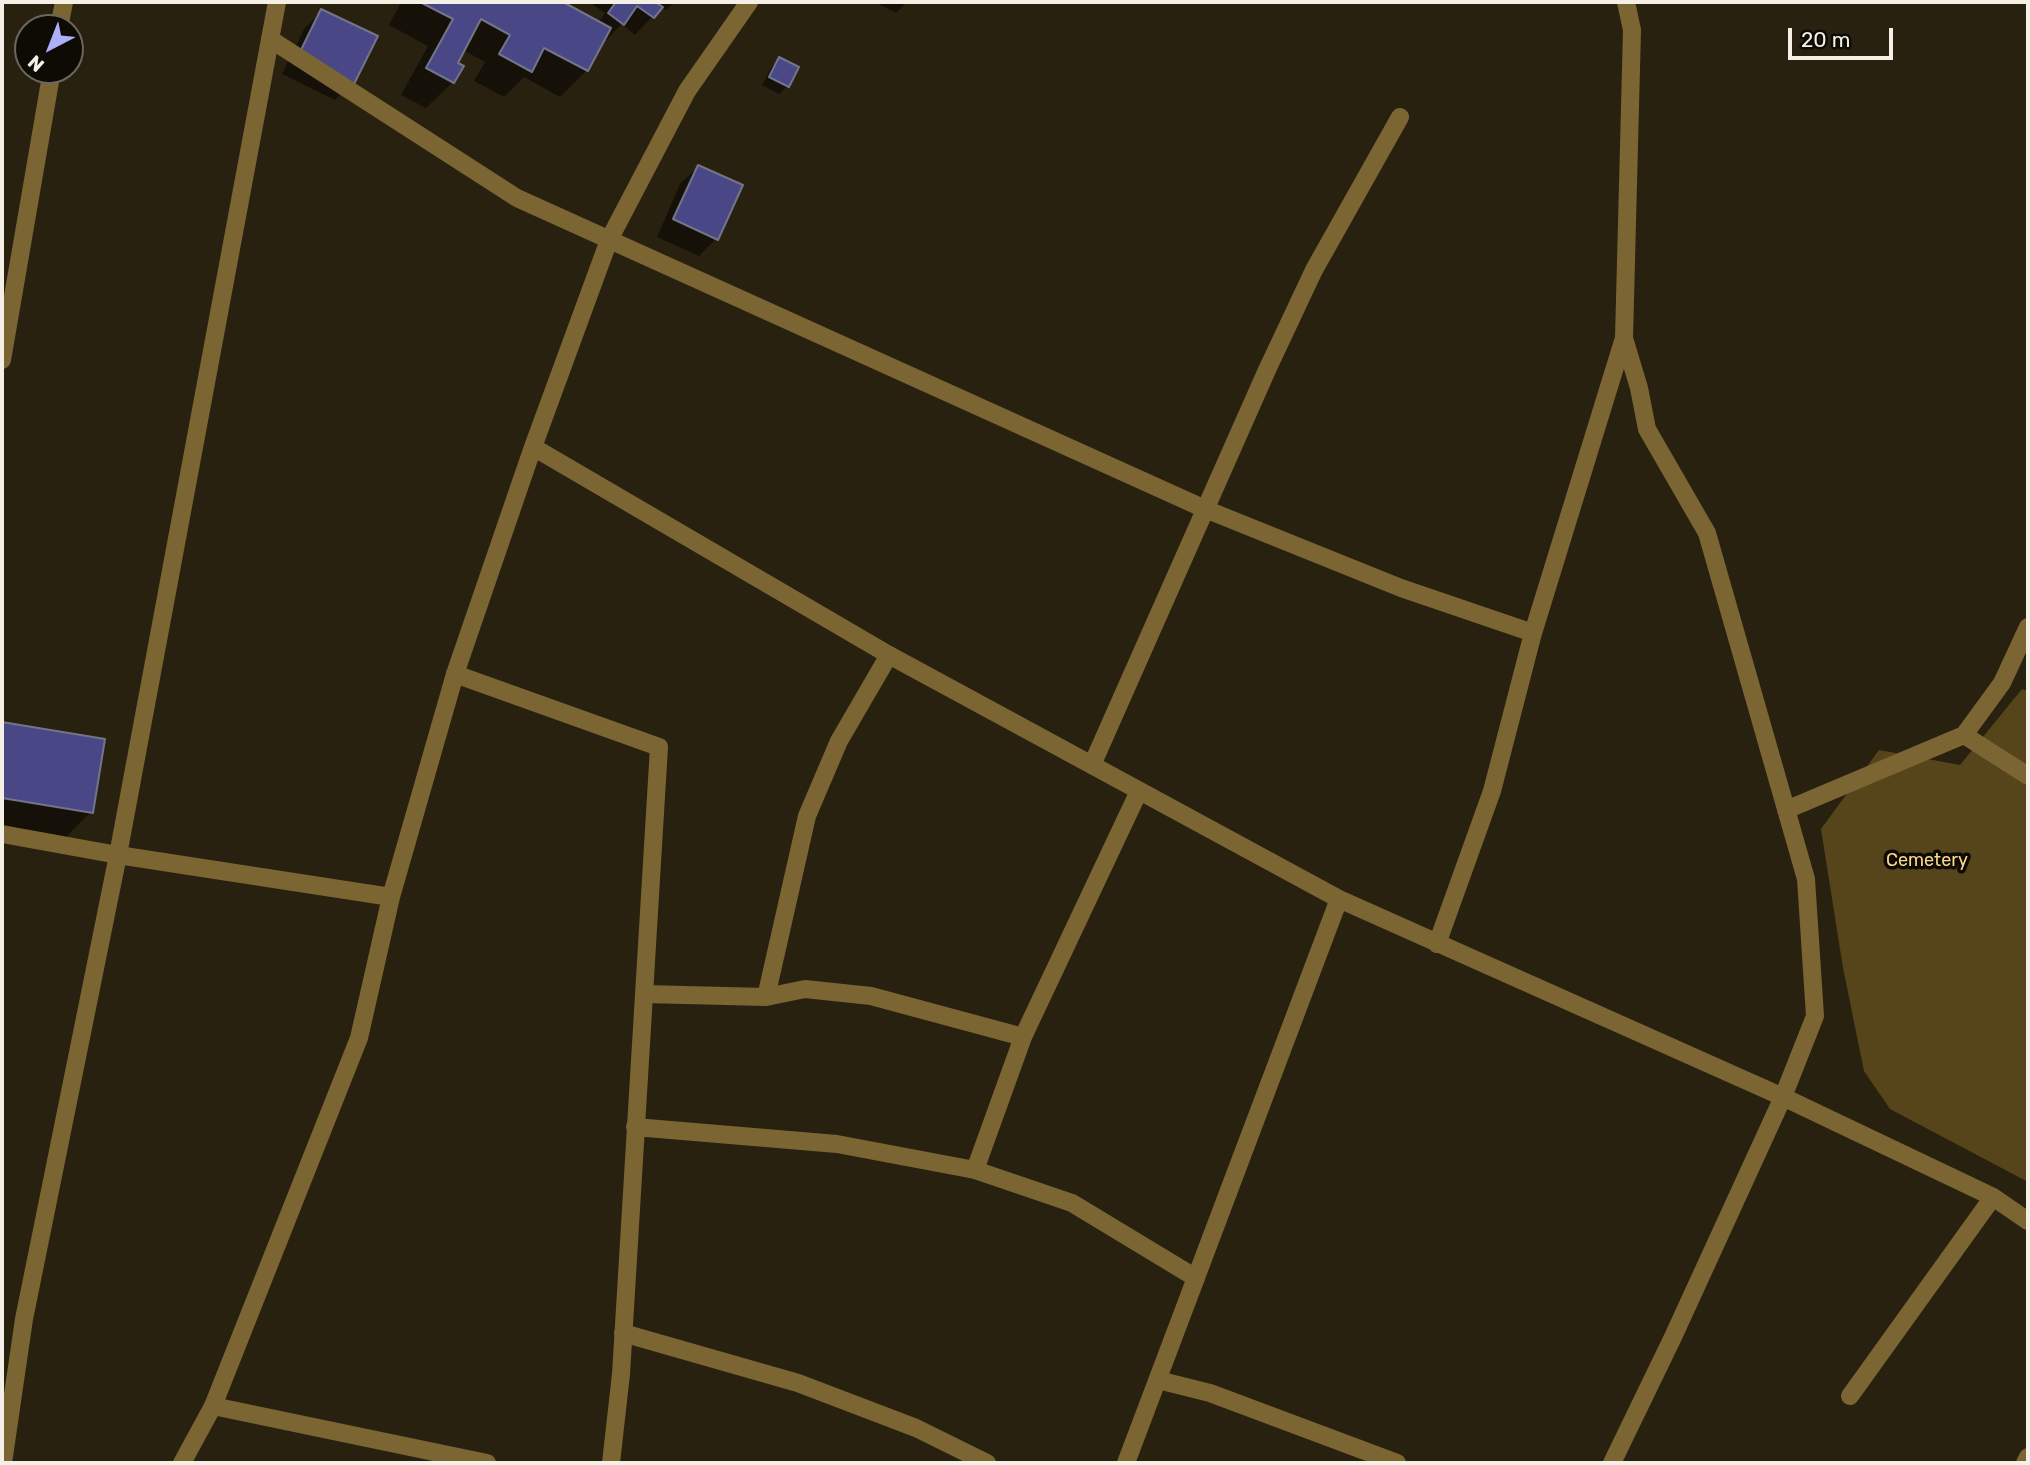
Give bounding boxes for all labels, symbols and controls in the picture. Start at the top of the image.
north arrow [14,14,84,84]
scale bar [1792,14,1897,58]
text: 20 m [1801,27,1850,52]
text: N [23,50,49,77]
park label: Cemetery [1886,850,1968,872]

